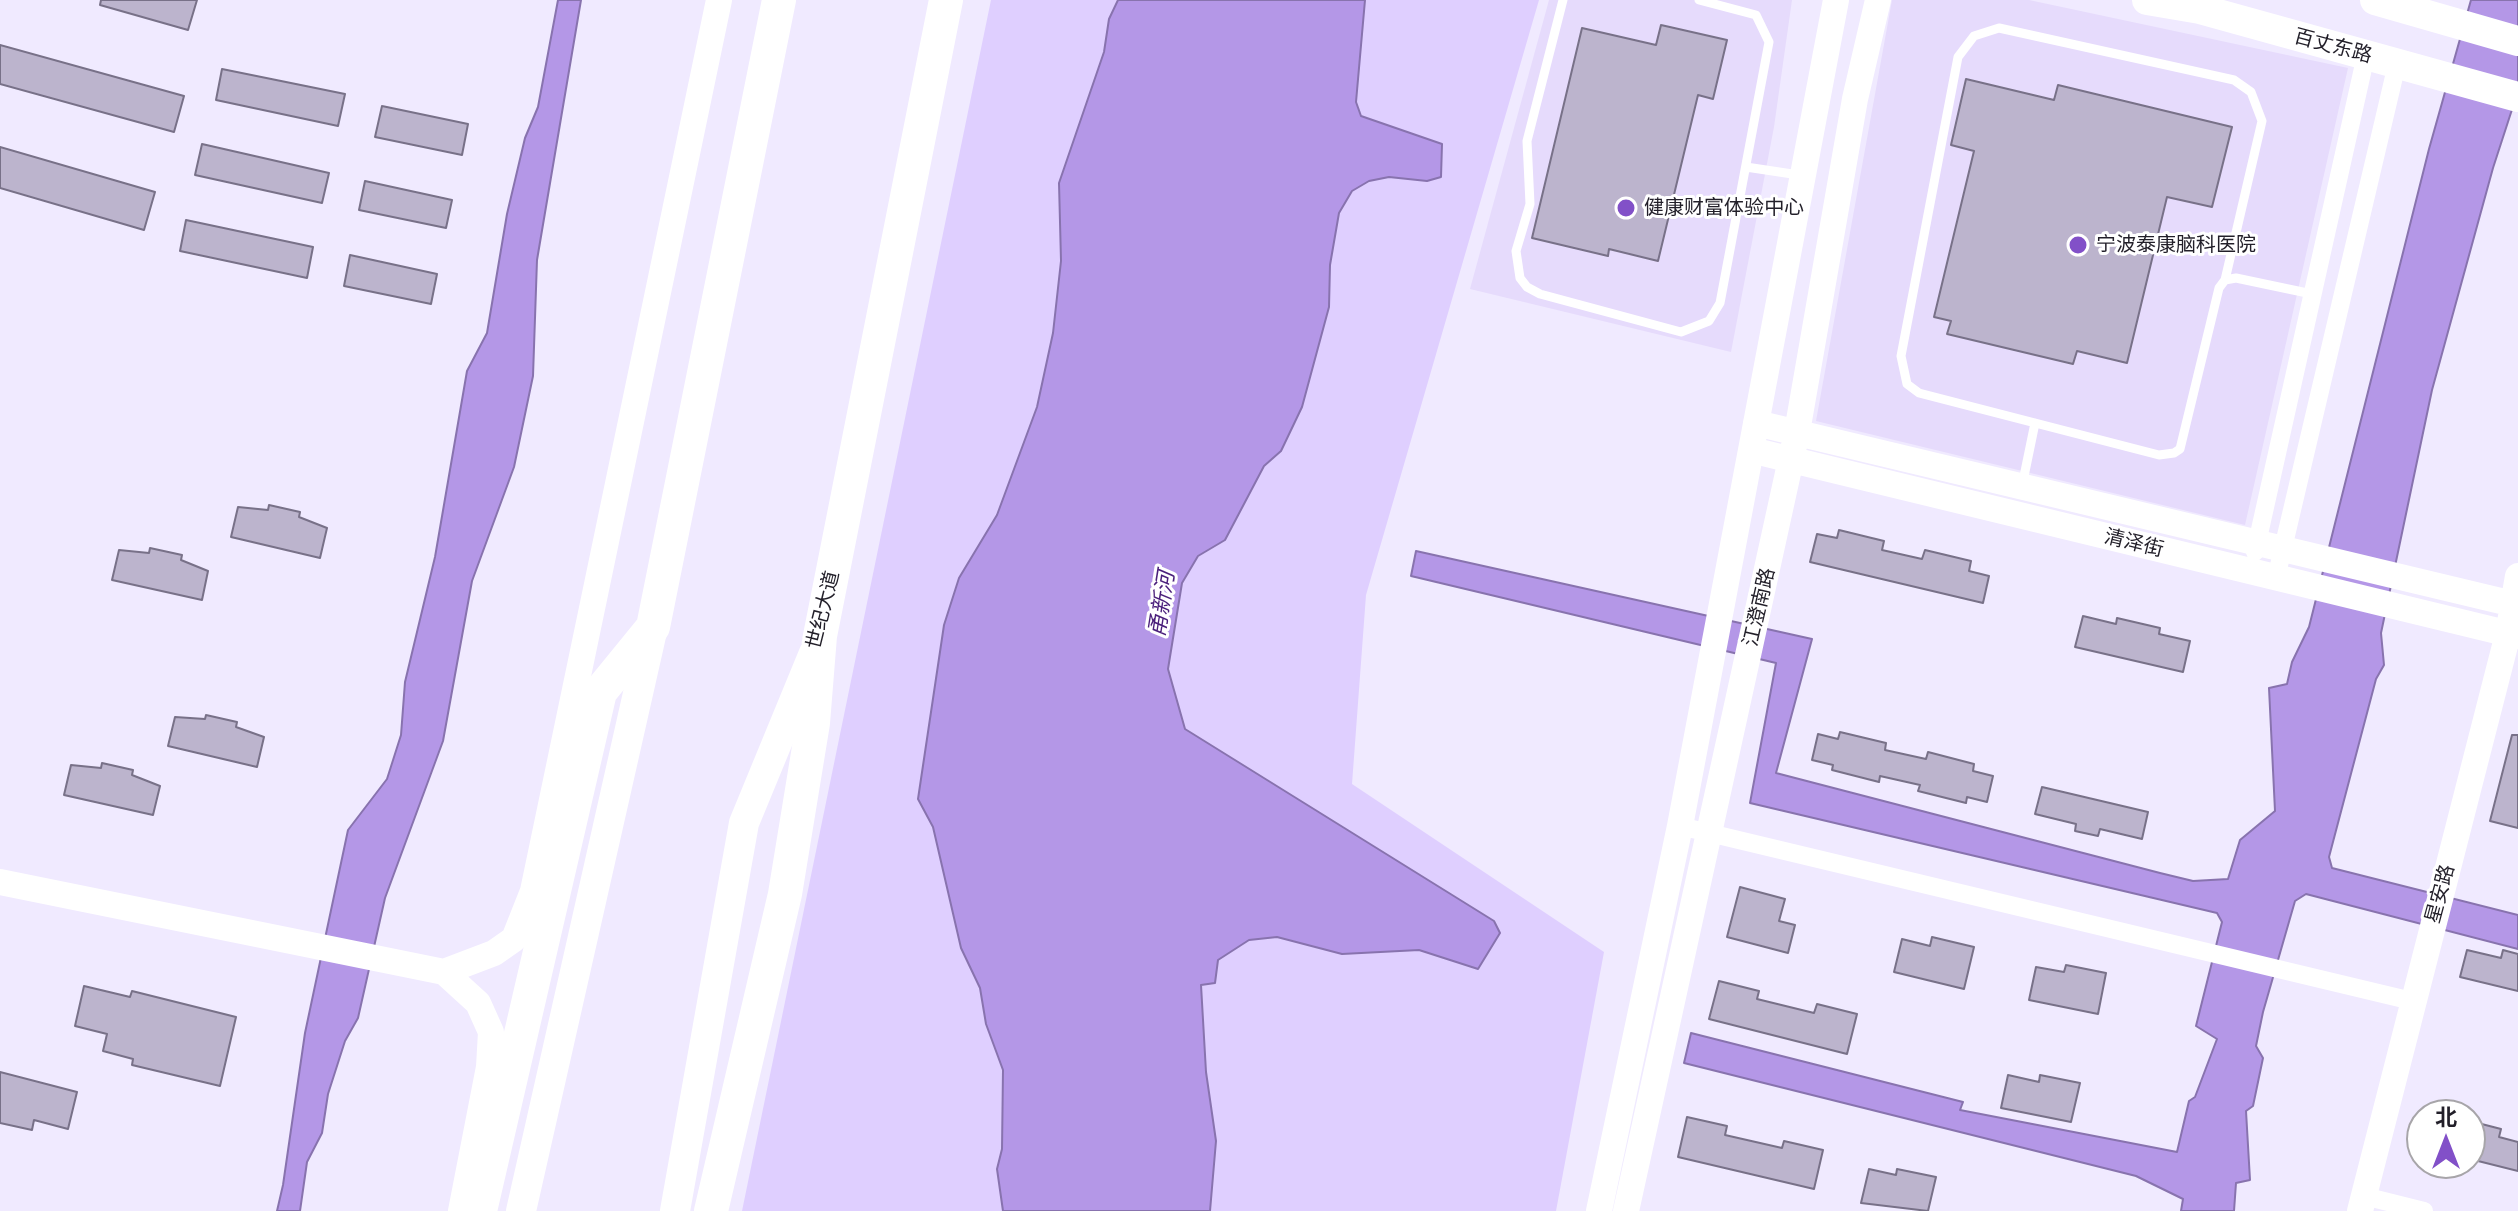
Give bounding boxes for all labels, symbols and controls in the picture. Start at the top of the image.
street label: 百丈东路 [2291,24,2375,68]
place label: 健康财富体验中心 [1644,196,1804,220]
marker: 健康财富体验中心 [1615,197,1637,219]
place label: 宁波泰康脑科医院 [2096,233,2256,257]
marker: 宁波泰康脑科医院 [2067,234,2089,256]
street label: 清泽街 [2102,524,2166,562]
street label: 江澄南路 [1738,565,1780,649]
street label: 世纪大道 [802,568,844,652]
water label: 甬新河 [1144,569,1180,639]
street label: 星安路 [2421,862,2459,926]
north arrow [2406,1099,2486,1179]
text: 北 [2435,1103,2457,1130]

